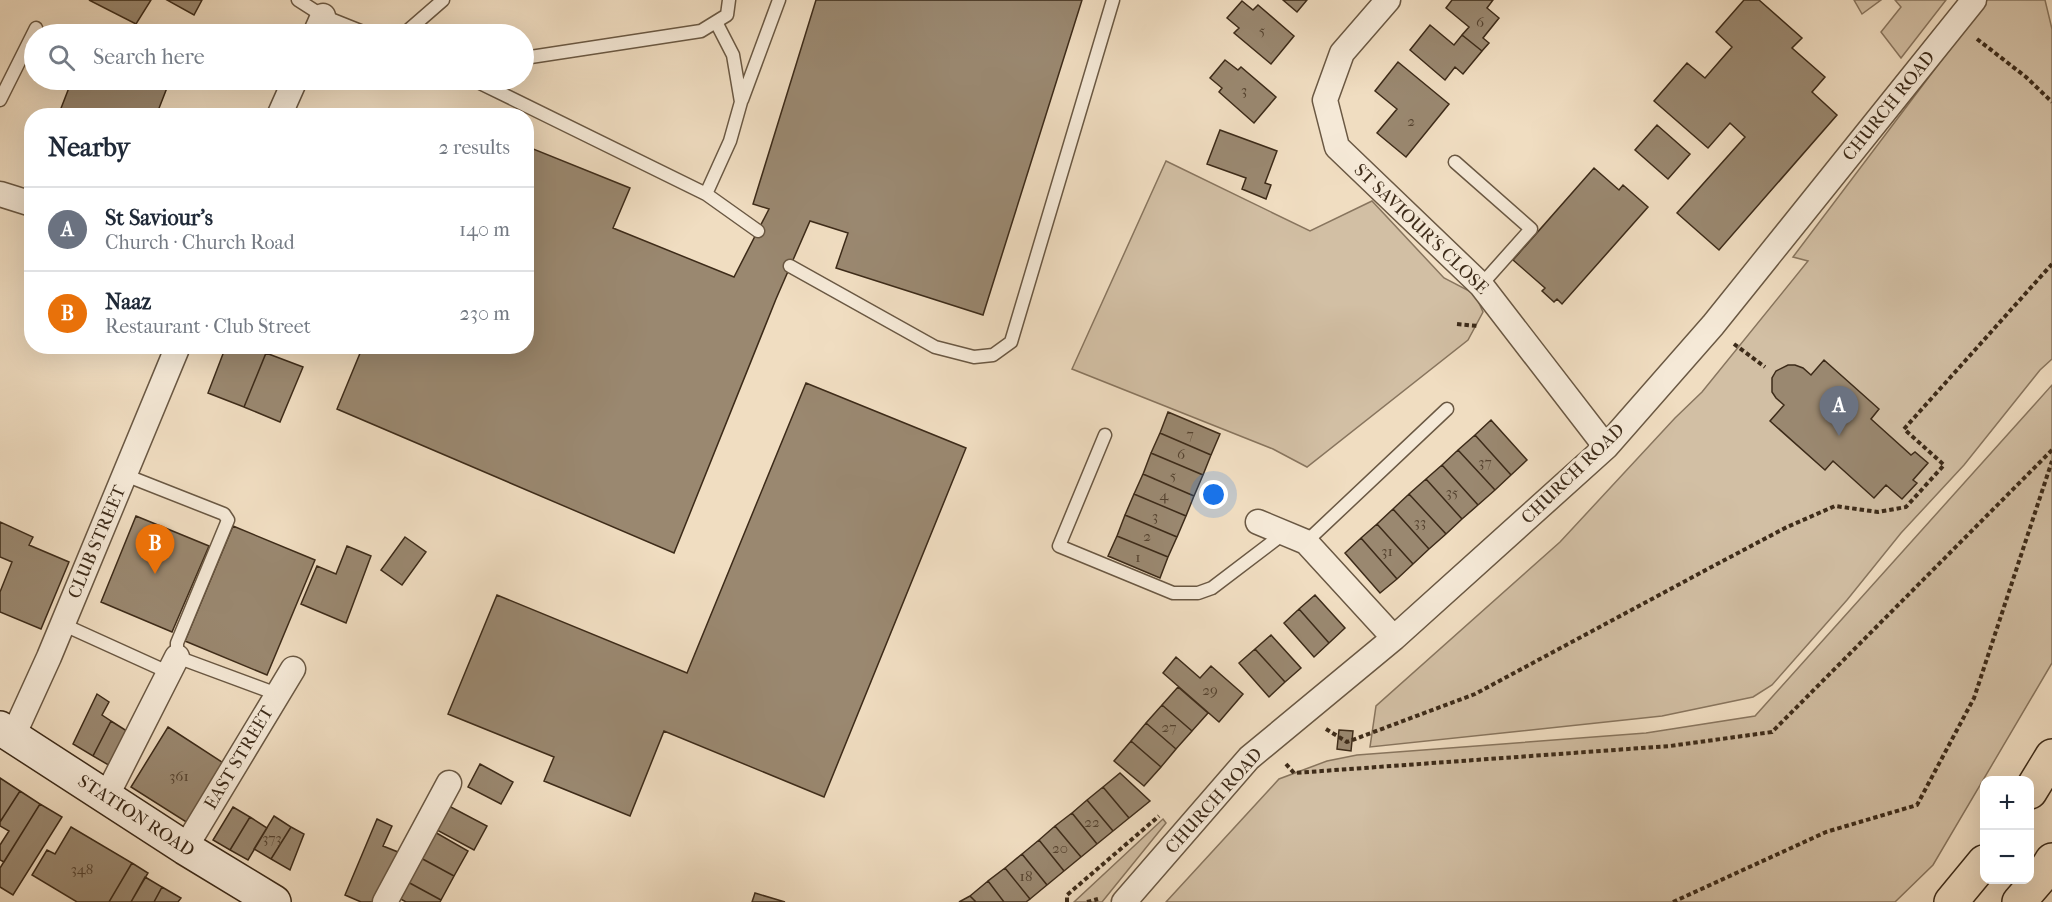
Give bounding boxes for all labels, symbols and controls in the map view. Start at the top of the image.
house number: 6 [1476,13,1485,31]
house number: 5 [1259,21,1265,39]
search box [24,24,534,90]
icon: search [45,41,78,74]
text: Search here [93,44,205,70]
street label: CHURCH ROAD [1838,47,1940,165]
house number: 3 [1241,81,1247,99]
house number: 2 [1407,112,1415,130]
text: Nearby [48,132,130,163]
text: 2 results [439,136,510,159]
street label: ST SAVIOUR'S CLOSE [1349,159,1493,299]
text: St Saviour's [105,205,213,231]
text: A [61,218,74,241]
text: 140 m [459,218,510,241]
text: Church · Church Road [105,231,295,254]
text: Naaz [105,289,151,315]
text: B [61,302,74,325]
text: 230 m [460,302,510,325]
text: Restaurant · Club Street [105,315,311,338]
pin: A [1820,386,1858,436]
street label: CHURCH ROAD [1517,420,1629,528]
house number: 7 [1186,425,1194,443]
house number: 6 [1177,445,1186,463]
house number: 37 [1478,453,1492,471]
house number: 5 [1170,466,1176,484]
your location [1199,480,1228,509]
street label: CLUB STREET [64,481,131,602]
house number: 35 [1446,483,1458,501]
house number: 4 [1160,486,1170,504]
house number: 3 [1152,507,1158,525]
house number: 33 [1414,513,1426,531]
pin: B [136,524,174,574]
house number: 2 [1143,527,1151,545]
house number: 31 [1381,542,1393,560]
house number: 1 [1135,548,1141,566]
house number: 29 [1202,681,1218,699]
street label: EAST STREET [200,702,278,813]
house number: 27 [1162,718,1176,736]
street label: CHURCH ROAD [1161,744,1267,858]
house number: 361 [169,767,189,785]
street label: STATION ROAD [74,771,198,861]
map controls [1980,776,2034,884]
button: + [1980,776,2034,830]
house number: 22 [1084,813,1100,831]
house number: 373 [262,829,282,847]
button: − [1980,830,2034,884]
house number: 20 [1052,839,1068,857]
house number: 348 [71,860,93,878]
house number: 18 [1020,867,1032,885]

